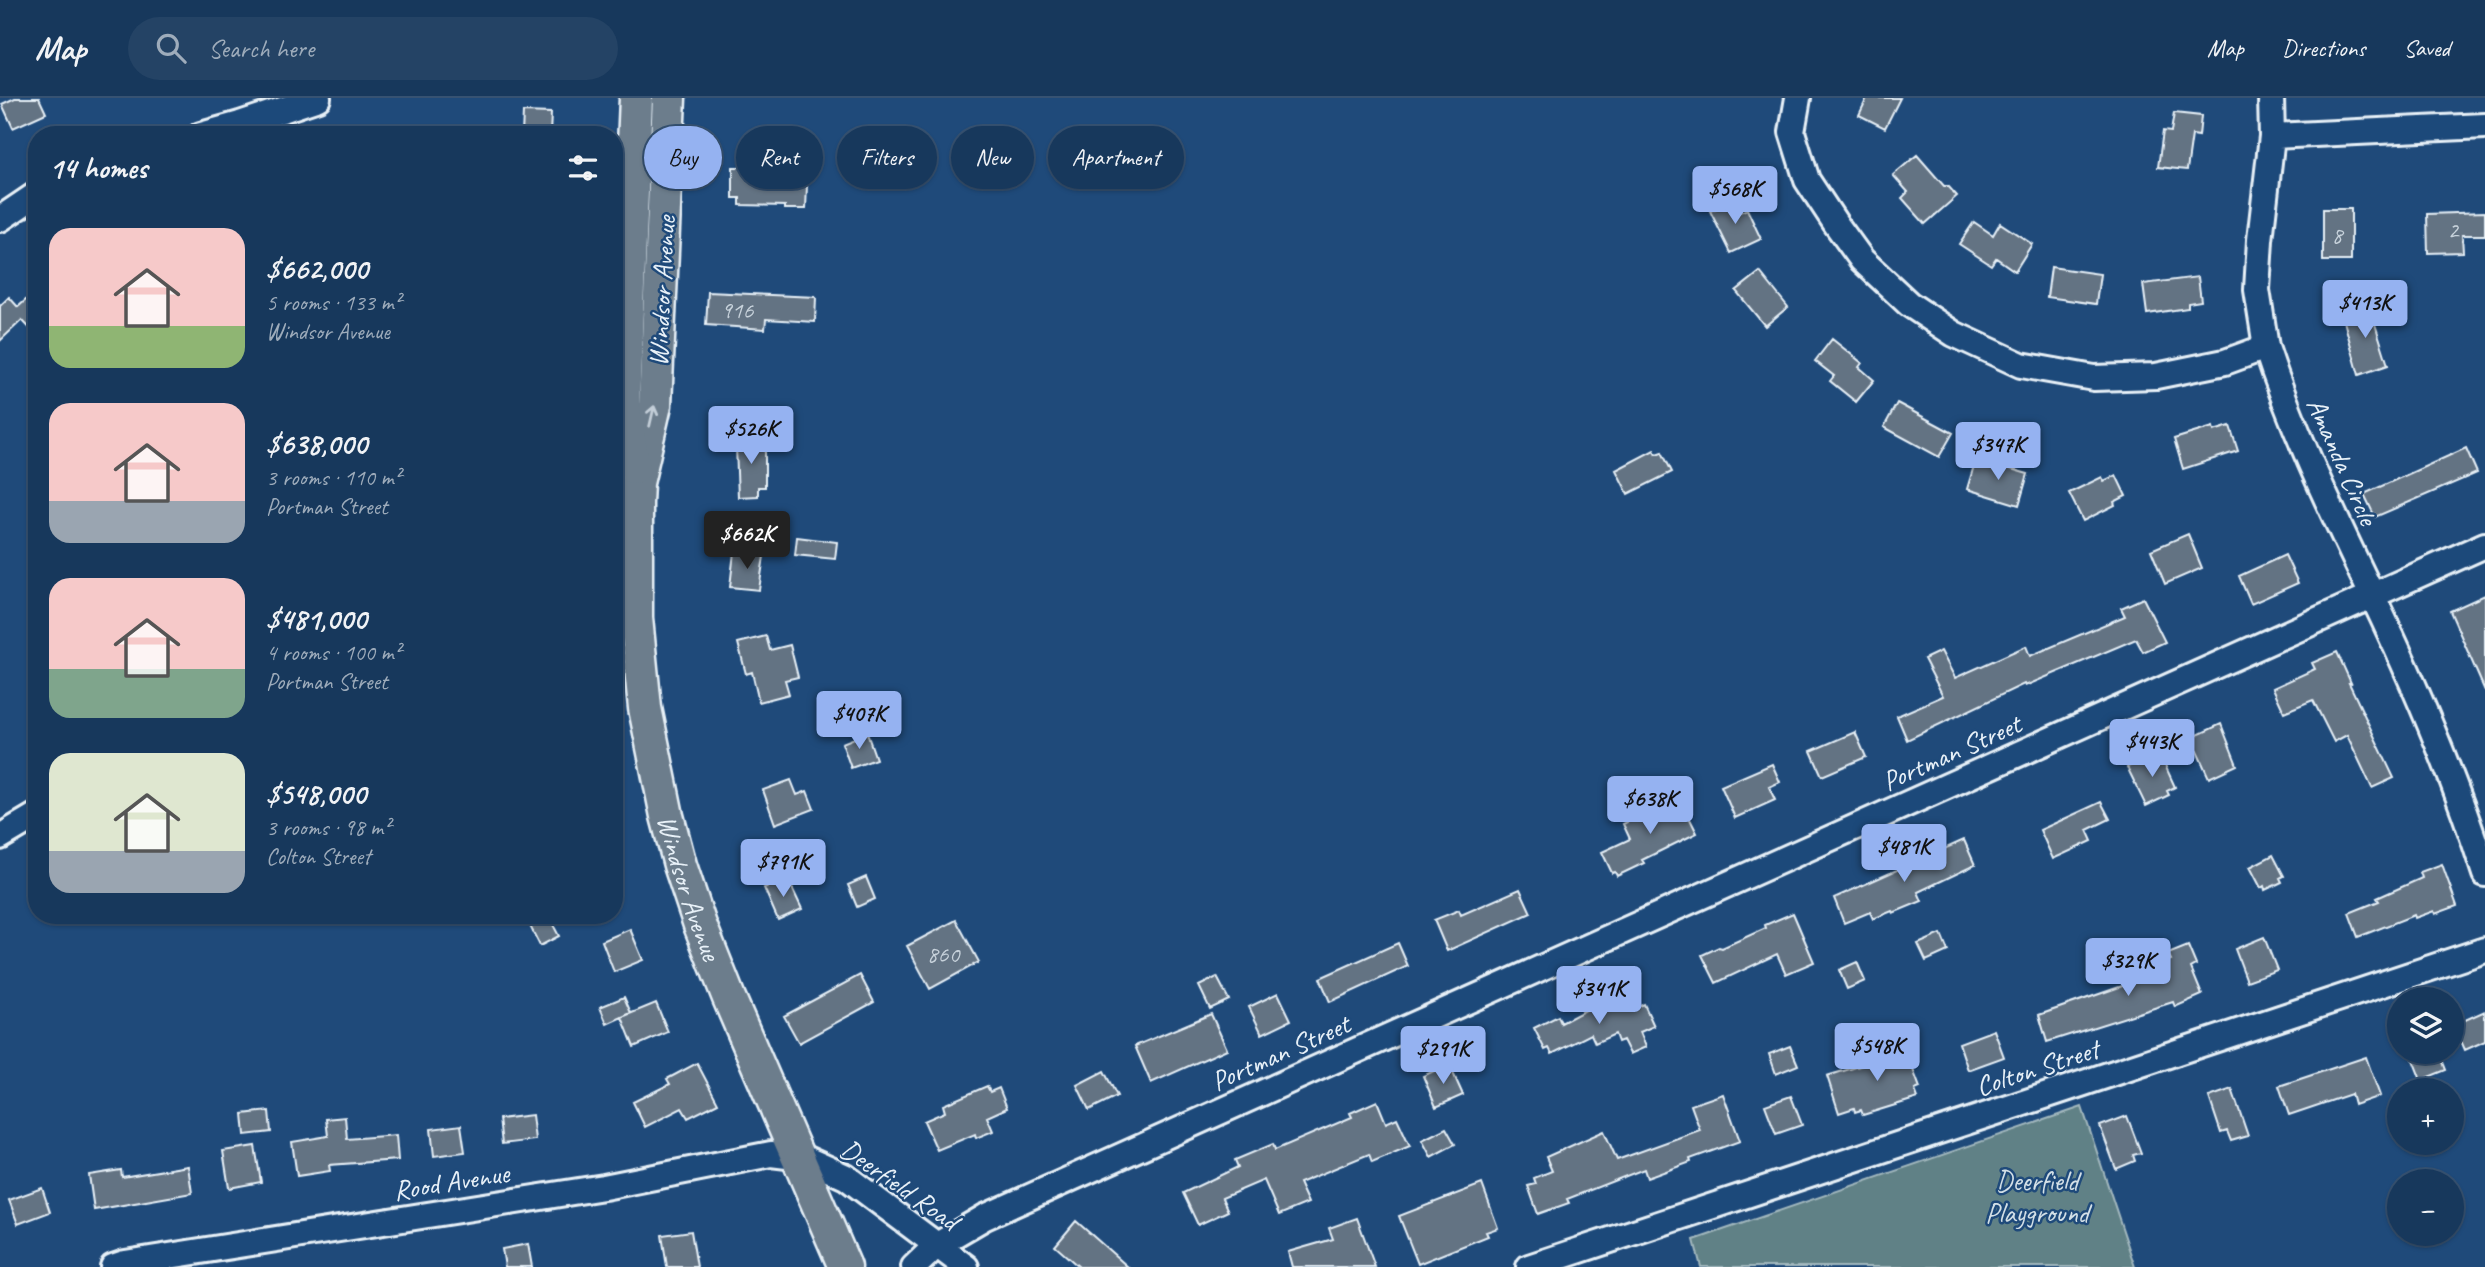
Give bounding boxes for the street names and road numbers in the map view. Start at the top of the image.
street label: Windsor Avenue [640,213,683,367]
street label: Amanda Circle [2299,392,2387,532]
street label: Portman Street [1876,705,2028,799]
street label: Windsor Avenue [649,811,730,967]
street label: Portman Street [1205,1005,1357,1099]
street label: Colton Street [1971,1030,2107,1104]
street label: Deerfield Road [834,1131,969,1240]
street label: Rood Avenue [391,1155,513,1208]

